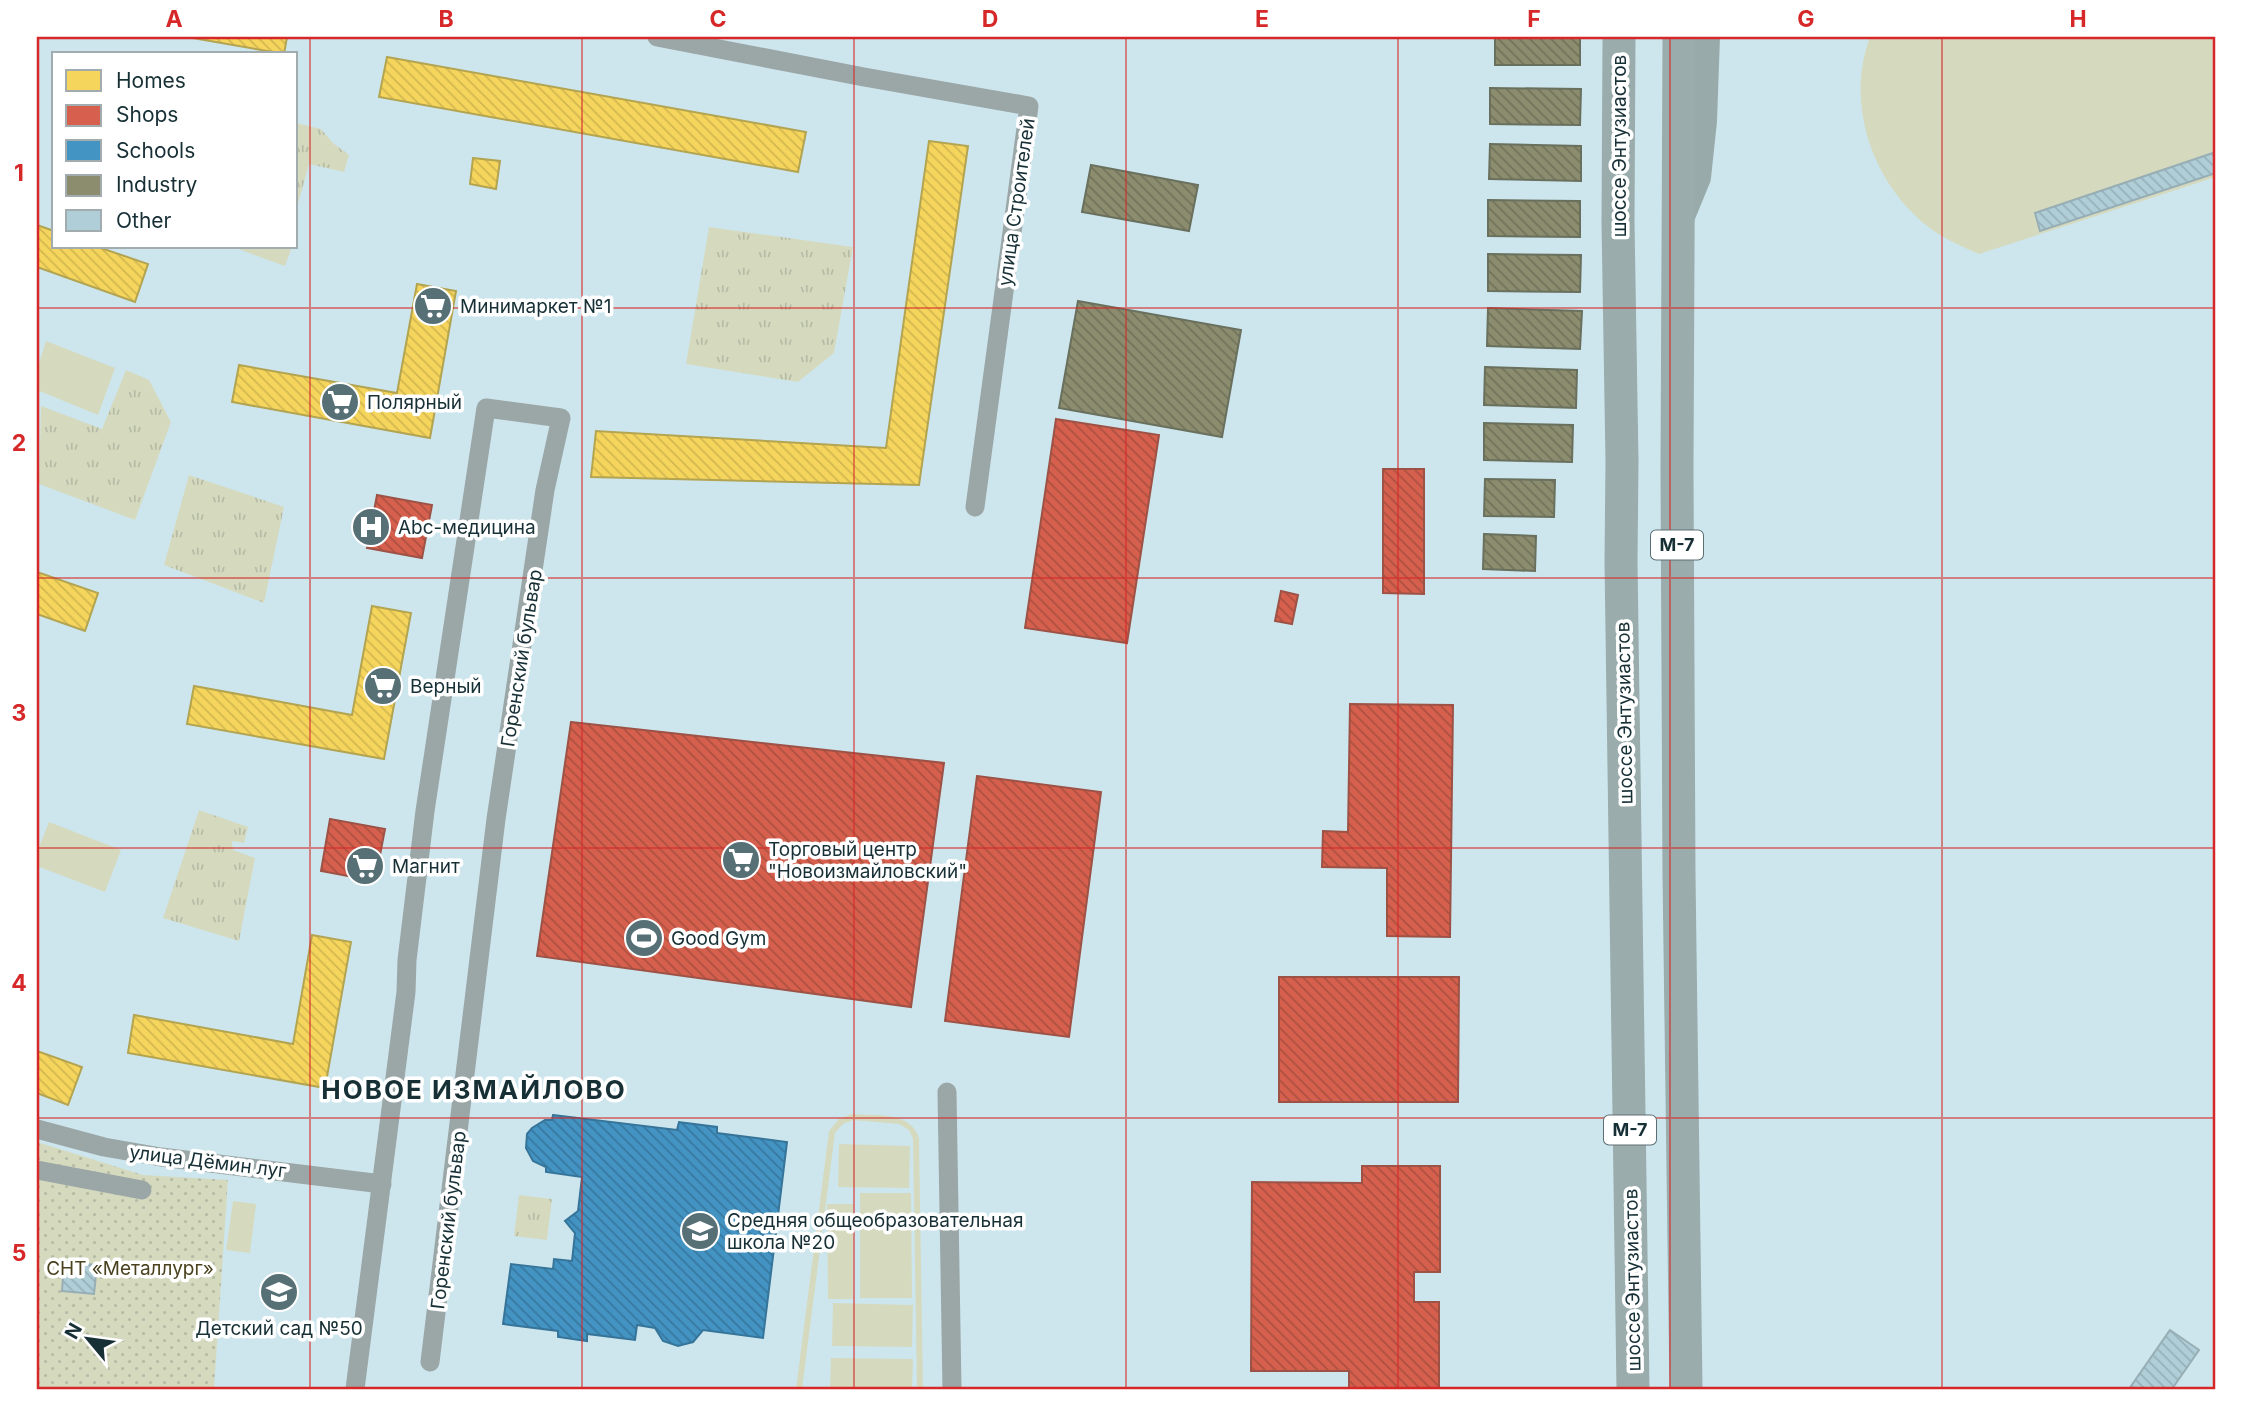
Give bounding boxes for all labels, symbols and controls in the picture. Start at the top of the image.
text: A [165,5,183,33]
text: B [438,5,454,33]
text: C [709,5,727,33]
text: D [982,5,998,33]
text: E [1255,5,1269,33]
text: F [1527,5,1541,33]
text: G [1797,5,1815,33]
text: H [2069,5,2087,33]
legend [52,52,298,248]
street label: шоссе Энтузиастов [1608,55,1631,237]
text: Homes [116,68,186,93]
text: Shops [116,102,178,127]
street label: улица Строителей [993,117,1040,288]
text: Schools [116,138,195,163]
text: 1 [14,159,24,187]
text: Industry [116,172,198,197]
text: Other [116,208,172,233]
supermarket icon: Минимаркет №1 [412,285,454,327]
place label: Минимаркет №1 [460,295,611,318]
supermarket icon: Полярный [319,381,361,423]
place label: Полярный [367,391,462,414]
text: 2 [12,429,26,457]
hospital icon: Abc-медицина [350,506,392,548]
place label: Abc-медицина [398,516,536,539]
road number: М-7 [1651,530,1703,560]
street label: Горенский бульвар [496,568,547,749]
street label: шоссе Энтузиастов [1611,622,1638,804]
supermarket icon: Верный [362,665,404,707]
place label: Верный [410,675,482,698]
text: 3 [12,699,26,727]
place label: Торговый центр "Новоизмайловский" [768,838,967,883]
supermarket icon: Торговый центр "Новоизмайловский" [720,839,762,881]
supermarket icon: Магнит [344,845,386,887]
place label: Магнит [392,855,460,878]
sports icon: Good Gym [623,917,665,959]
place label: Good Gym [671,927,766,950]
text: 4 [11,969,27,997]
district label: НОВОЕ ИЗМАЙЛОВО [321,1074,627,1105]
road number: М-7 [1604,1115,1656,1144]
street label: Горенский бульвар [426,1130,471,1311]
street label: улица Дёмин луг [128,1140,288,1183]
street label: шоссе Энтузиастов [1619,1189,1646,1371]
place label: Средняя общеобразовательная школа №20 [727,1209,1024,1254]
school or university icon: Средняя общеобразовательная школа №20 [679,1210,721,1252]
text: 5 [12,1239,26,1267]
park label: СНТ «Металлург» [46,1257,214,1280]
school or university icon: Детский сад №50 [258,1271,300,1313]
north arrow [52,1304,122,1374]
place label: Детский сад №50 [195,1317,363,1340]
text: N [60,1319,87,1343]

